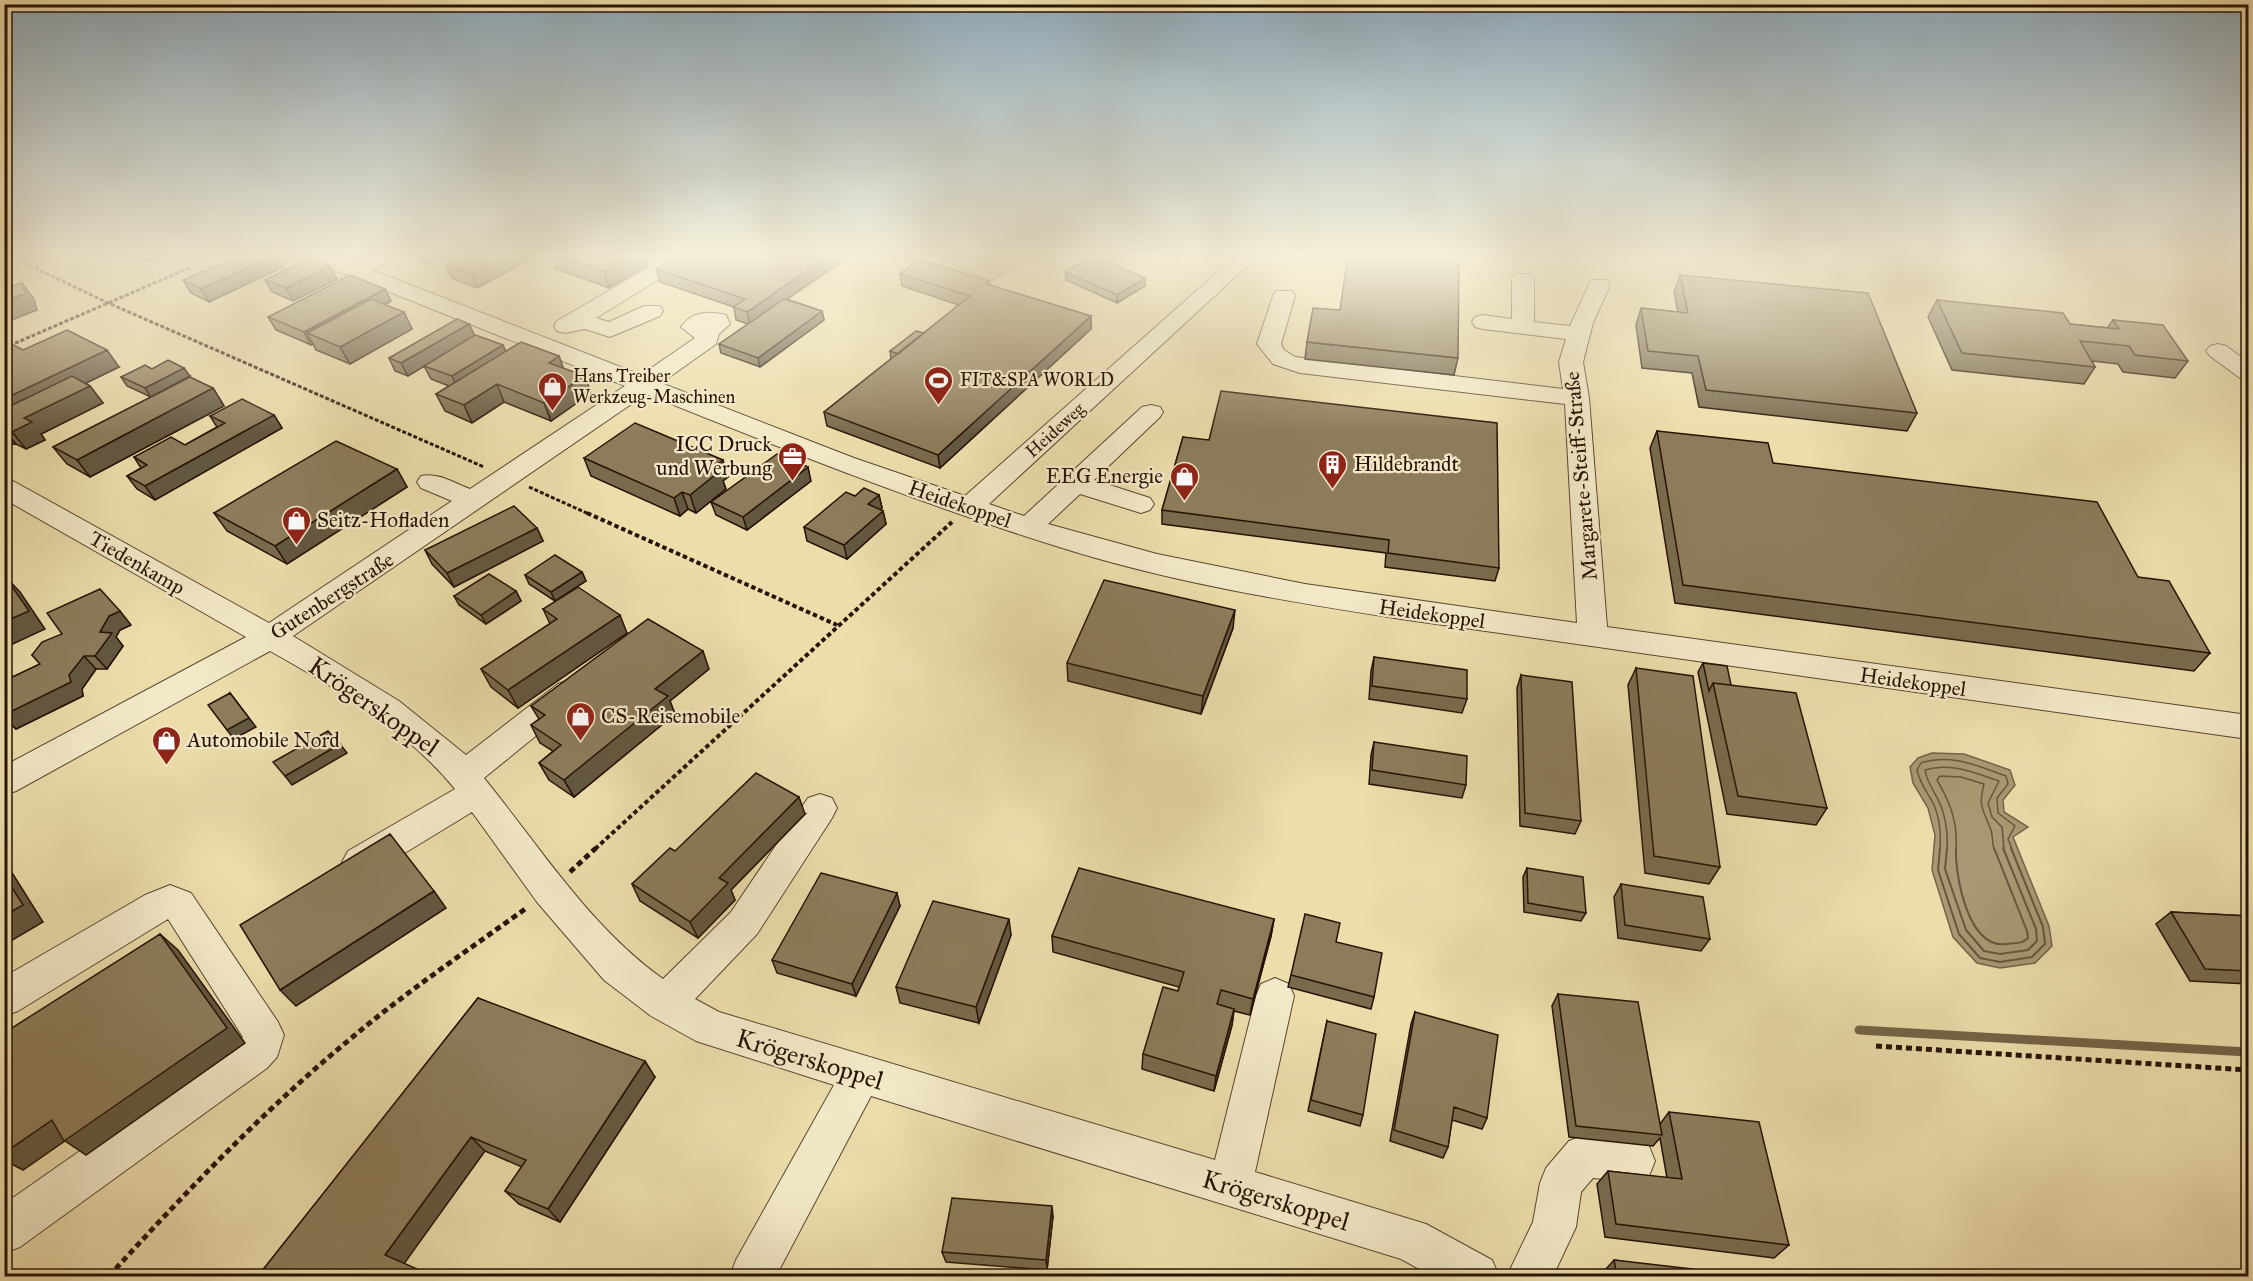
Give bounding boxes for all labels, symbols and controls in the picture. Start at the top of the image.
sports icon: FIT&SPA WORLD [923,364,955,406]
place label: Hans Treiber Werkzeug-Maschinen [573,365,736,409]
place label: FIT&SPA WORLD [960,369,1114,391]
shop icon: Hans Treiber Werkzeug-Maschinen [536,370,568,412]
street label: Margarete-Steiff-Straße [1559,370,1603,581]
street label: Heideweg [1021,397,1090,463]
place label: ICC Druck und Werbung [656,431,772,481]
office icon: ICC Druck und Werbung [777,440,809,482]
building icon: Hildebrandt [1317,448,1349,490]
place label: Hildebrandt [1354,451,1460,477]
shop icon: EEG Energie [1168,460,1200,502]
place label: EEG Energie [1046,463,1163,489]
street label: Heidekoppel [905,474,1015,534]
shop icon: Seitz-Hofladen [280,504,312,546]
place label: Seitz-Hofladen [317,507,449,533]
street label: Tiedenkamp [84,525,190,601]
street label: Gutenbergstraße [265,546,399,646]
street label: Heidekoppel [1377,594,1487,634]
street label: Krögerskoppel [302,649,446,763]
street label: Heidekoppel [1858,662,1968,702]
shop icon: CS-Reisemobile [564,700,596,742]
place label: CS-Reisemobile [601,703,740,729]
shop icon: Automobile Nord [150,724,182,766]
place label: Automobile Nord [186,727,340,753]
street label: Krögerskoppel [732,1021,888,1097]
street label: Krögerskoppel [1198,1162,1354,1238]

